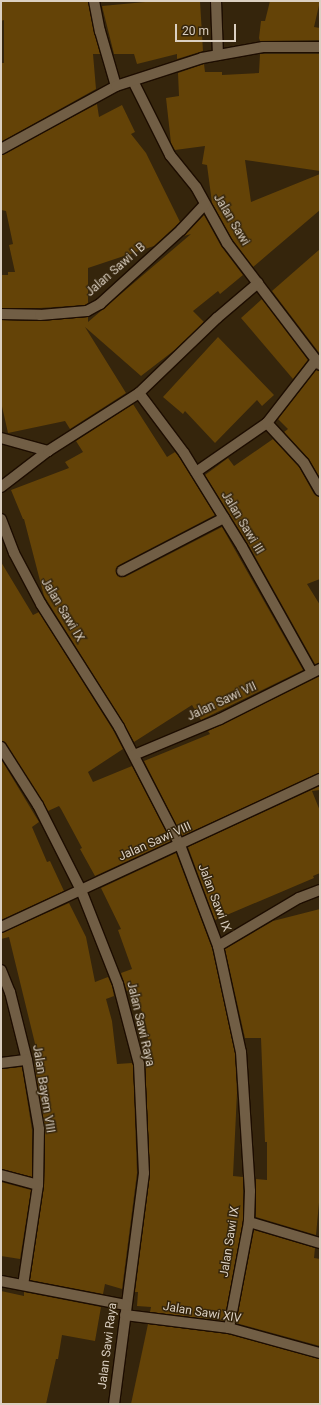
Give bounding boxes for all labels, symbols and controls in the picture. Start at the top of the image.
scale bar [177,16,238,42]
text: 20 m [182,24,209,38]
street label: Jalan Sawi [210,192,252,248]
street label: Jalan Sawi I B [83,240,149,300]
street label: Jalan Sawi III [218,489,266,557]
street label: Jalan Sawi IX [37,576,87,644]
street label: Jalan Sawi VII [185,680,259,724]
street label: Jalan Sawi VIII [116,820,194,864]
street label: Jalan Sawi IX [194,862,234,934]
street label: Jalan Sawi Raya [123,980,157,1068]
street label: Jalan Bayem VIII [29,1044,57,1134]
street label: Jalan Sawi IX [217,1205,243,1279]
street label: Jalan Sawi XIV [162,1300,242,1326]
street label: Jalan Sawi Raya [96,1302,120,1390]

